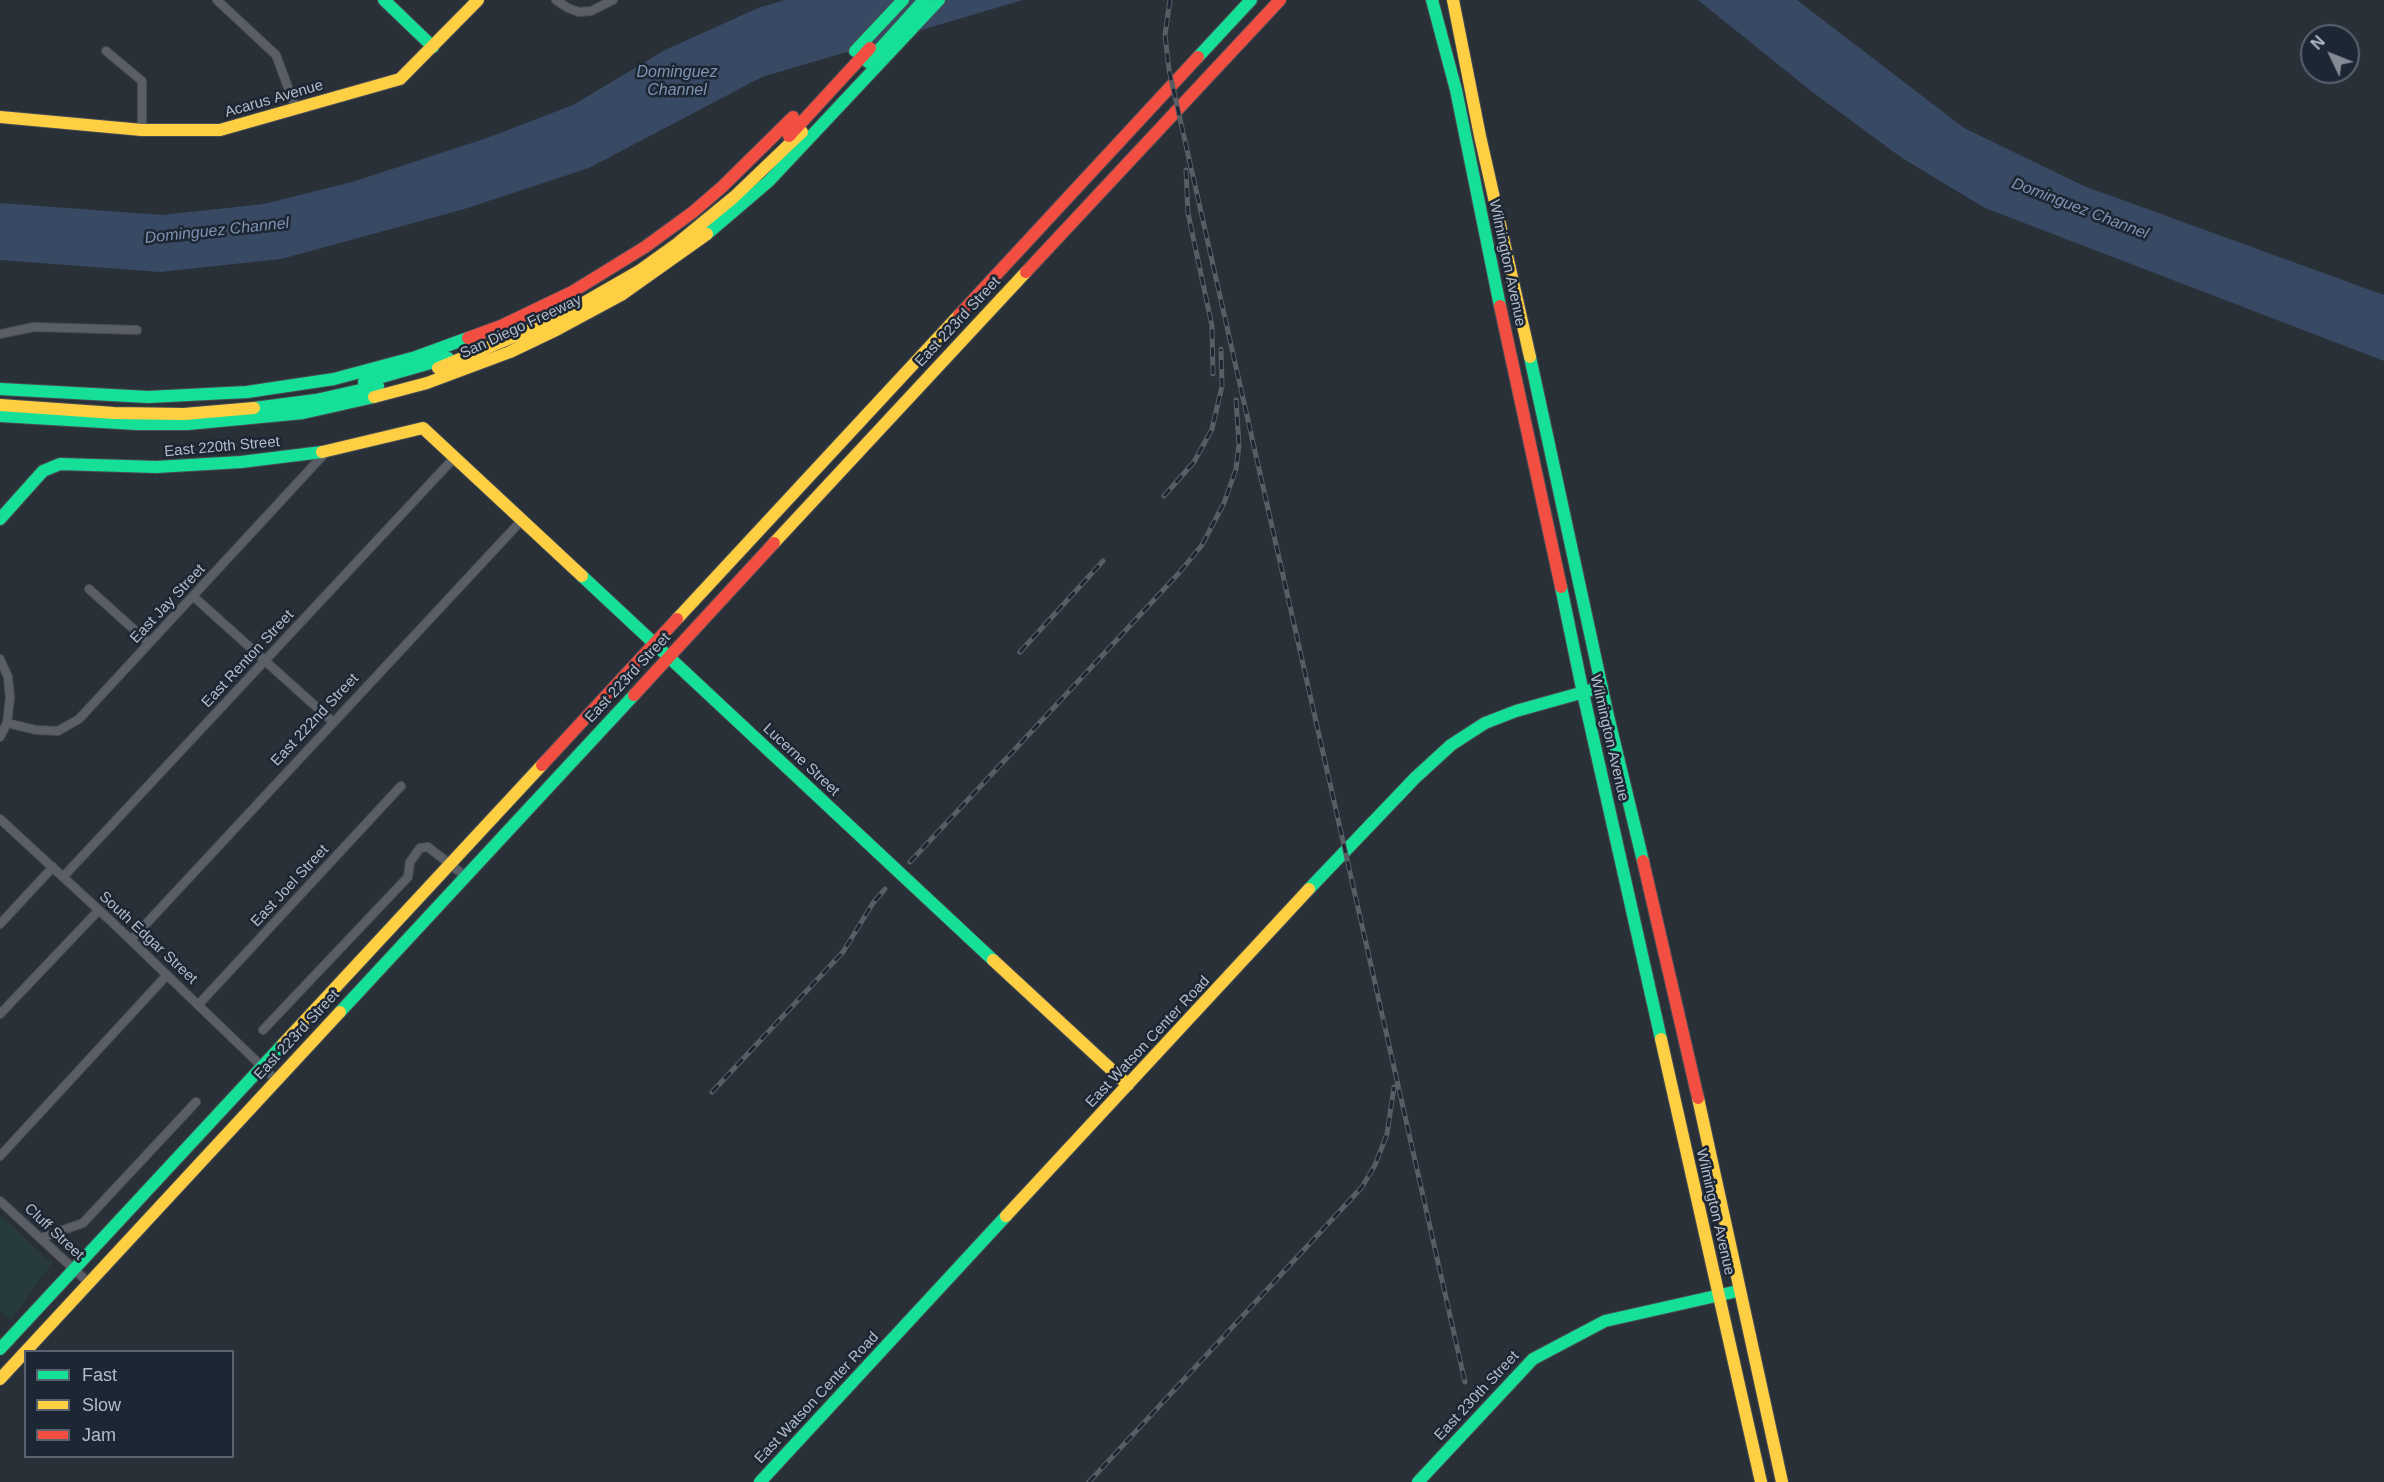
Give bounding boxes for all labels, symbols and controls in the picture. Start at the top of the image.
north arrow [2300,24,2360,84]
text: N [2308,33,2328,53]
water label: Dominguez Channel [637,63,717,101]
street label: Acarus Avenue [223,76,325,122]
water label: Dominguez Channel [2009,174,2151,244]
street label: Wilmington Avenue [1485,198,1529,328]
water label: Dominguez Channel [144,214,290,248]
street label: East 223rd Street [912,273,1004,371]
street label: San Diego Freeway [458,291,584,363]
street label: East 220th Street [163,433,281,461]
street label: East Jay Street [127,561,209,647]
street label: East Renton Street [198,607,298,711]
street label: East 223rd Street [582,629,674,727]
street label: East 222nd Street [267,670,363,770]
street label: Wilmington Avenue [1586,673,1632,803]
street label: Lucerne Street [759,720,843,800]
street label: East Joel Street [247,841,333,931]
street label: South Edgar Street [95,888,201,988]
street label: East Watson Center Road [1082,972,1214,1112]
street label: East 223rd Street [251,986,343,1084]
street label: Wilmington Avenue [1692,1147,1738,1277]
street label: Cluff Street [21,1200,87,1264]
street label: East Watson Center Road [751,1328,883,1468]
street label: East 230th Street [1431,1347,1523,1445]
legend [24,1350,234,1458]
text: Fast [82,1365,117,1385]
text: Slow [82,1395,121,1415]
text: Jam [82,1425,116,1445]

